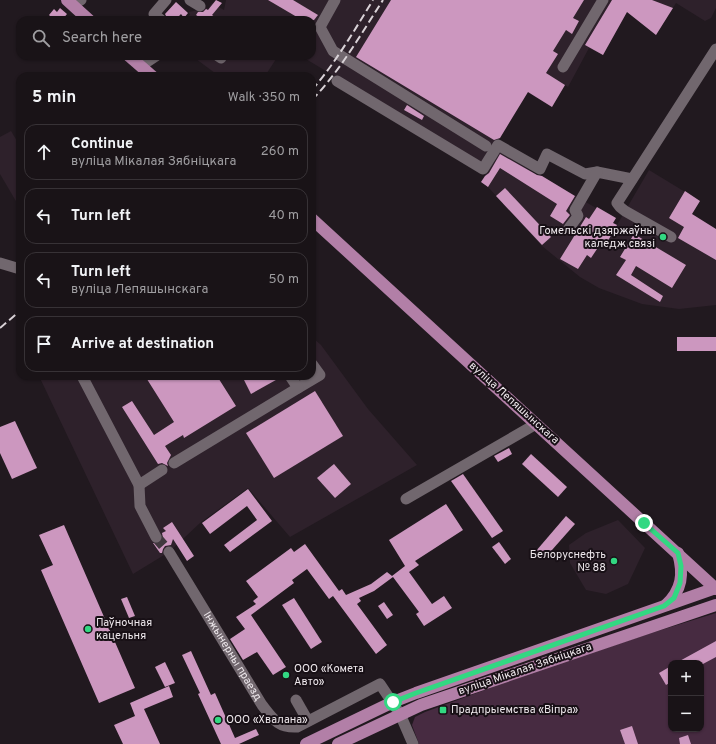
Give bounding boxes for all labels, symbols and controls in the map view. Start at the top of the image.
search box [16,16,316,60]
icon: search [30,27,52,49]
text: Search here [62,29,142,48]
text: 5 min [32,87,76,109]
text: Walk · 350 m [228,90,300,106]
text: Continue [71,135,133,154]
icon: ahead [33,141,55,163]
text: 260 m [261,144,299,160]
text: вуліца Мікалая Зябніцкага [71,154,236,170]
icon: left [33,205,55,227]
text: Turn left [71,207,131,226]
text: 40 m [269,208,299,224]
place label: Гомельскі дзяржаўны каледж связі [539,224,655,251]
marker: Гомельскі дзяржаўны каледж связі [658,232,668,242]
text: Turn left [71,263,131,282]
icon: left [33,269,55,291]
text: 50 m [269,272,299,288]
text: вуліца Лепяшынскага [71,282,208,298]
icon: arrive [33,333,55,355]
text: Arrive at destination [71,335,214,354]
street label: вуліца Лепяшынскага [466,359,562,447]
route end [635,514,653,532]
place label: Белоруснефть № 88 [530,548,606,575]
marker: Белоруснефть № 88 [609,556,619,566]
street label: Інжынерны праезд [200,609,265,704]
place label: Паўночная кацельня [96,616,152,643]
marker: Паўночная кацельня [83,624,93,634]
street label: вуліца Мікалая Зябніцкага [457,640,594,698]
map controls [668,660,704,732]
button: + [668,660,704,696]
place label: ООО «Комета Авто» [294,662,364,689]
marker: ООО «Комета Авто» [281,670,291,680]
route start [384,693,402,711]
button: − [668,696,704,732]
place label: Прадпрыемства «Віпра» [451,703,578,717]
marker: Прадпрыемства «Віпра» [438,705,448,715]
place label: ООО «Хвалана» [226,713,308,727]
marker: ООО «Хвалана» [213,715,223,725]

